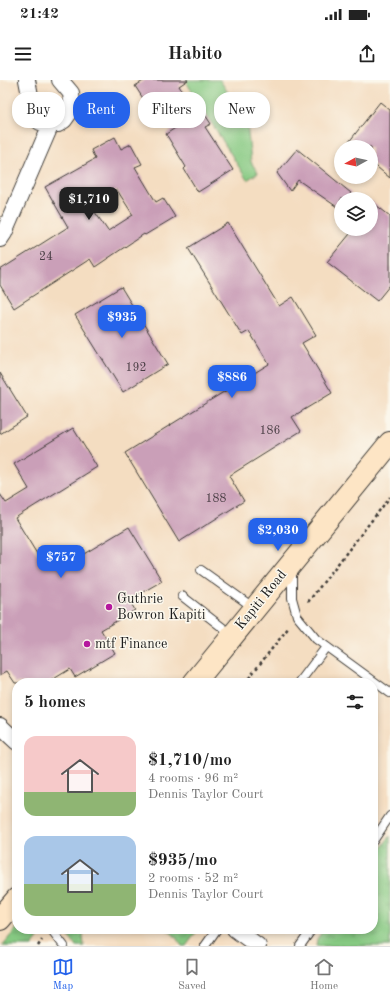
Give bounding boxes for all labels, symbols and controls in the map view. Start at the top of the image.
text: 21:42 [20,7,59,22]
icon: menu [12,43,34,65]
icon: share [356,43,378,65]
text: Habito [168,45,222,63]
chip: Buy [12,92,65,128]
chip: Rent [73,92,130,128]
chip: Filters [138,92,206,128]
chip: New [214,92,270,128]
north arrow [334,140,378,184]
map controls [334,140,378,236]
pin: $1,710 [56,187,122,221]
button: layers [334,192,378,236]
text: $1,710 [68,193,110,206]
house number: 24 [39,251,53,263]
pin: $935 [98,305,146,339]
text: $935 [107,311,137,324]
house number: 192 [126,362,146,374]
pin: $886 [208,365,256,399]
text: $886 [217,371,247,384]
house number: 186 [260,425,280,437]
house number: 188 [206,493,226,505]
pin: $2,030 [245,518,311,552]
text: $2,030 [257,524,299,537]
pin: $757 [37,545,85,579]
text: $757 [46,551,76,564]
street label: Kapiti Road [233,567,289,633]
place label: Guthrie Bowron Kapiti [117,592,206,622]
marker: Guthrie Bowron Kapiti [104,602,114,612]
place label: mtf Finance [95,637,167,651]
marker: mtf Finance [82,639,92,649]
icon: filters [344,691,366,713]
text: 5 homes [24,694,86,711]
icon: home [56,752,104,800]
text: $1,710/mo [148,752,232,769]
text: 4 rooms · 96 m² [148,772,238,785]
text: Dennis Taylor Court [148,788,264,801]
icon: home [56,852,104,900]
text: $935/mo [148,852,217,869]
text: 2 rooms · 52 m² [148,872,238,885]
text: Dennis Taylor Court [148,888,264,901]
tab: Map [52,956,74,994]
tab: Saved [178,956,206,994]
tab: Home [310,956,338,994]

